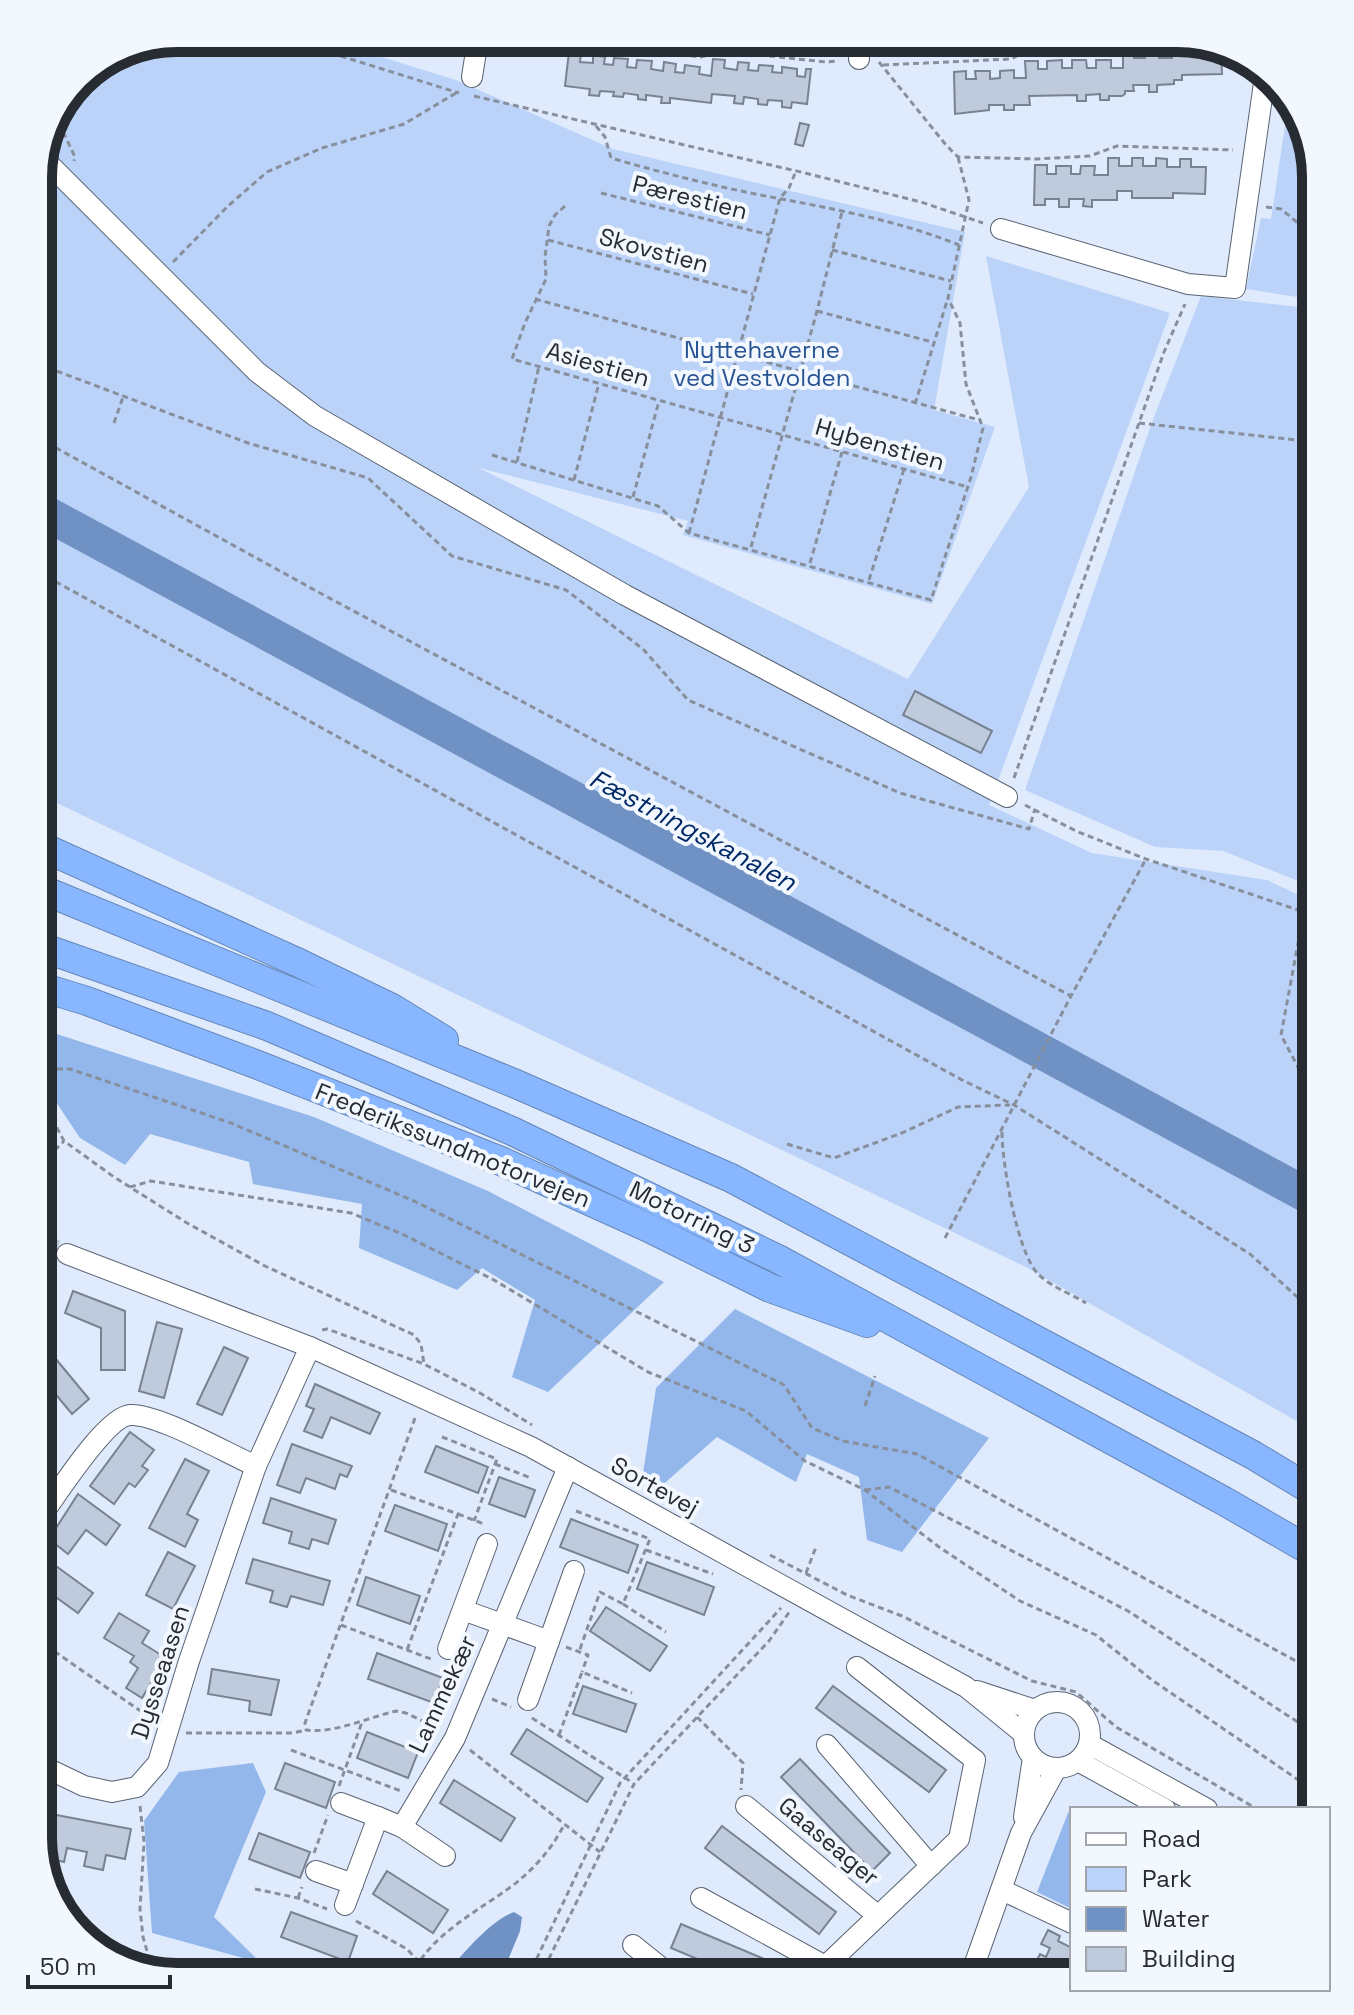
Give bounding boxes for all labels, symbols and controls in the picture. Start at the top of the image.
street label: Pærestien [629,168,751,226]
street label: Skovstien [596,221,712,279]
street label: Asiestien [543,334,653,394]
park label: Nyttehaverne ved Vestvolden [673,334,851,393]
street label: Hybenstien [812,411,948,477]
water label: Fæstningskanalen [584,761,803,899]
street label: Frederikssundmotorvejen [311,1076,595,1214]
street label: Motorring 3 [624,1173,760,1261]
street label: Sortevej [606,1449,704,1523]
street label: Dysseaasen [124,1601,196,1743]
street label: Lammekær [401,1630,483,1758]
street label: Gaaseager [772,1790,886,1892]
legend [1070,1807,1330,1991]
text: Road [1142,1823,1201,1854]
text: Park [1142,1863,1192,1894]
text: Water [1142,1903,1210,1934]
scale bar [28,1939,170,1989]
text: Building [1142,1943,1236,1974]
text: 50 m [40,1951,97,1982]

